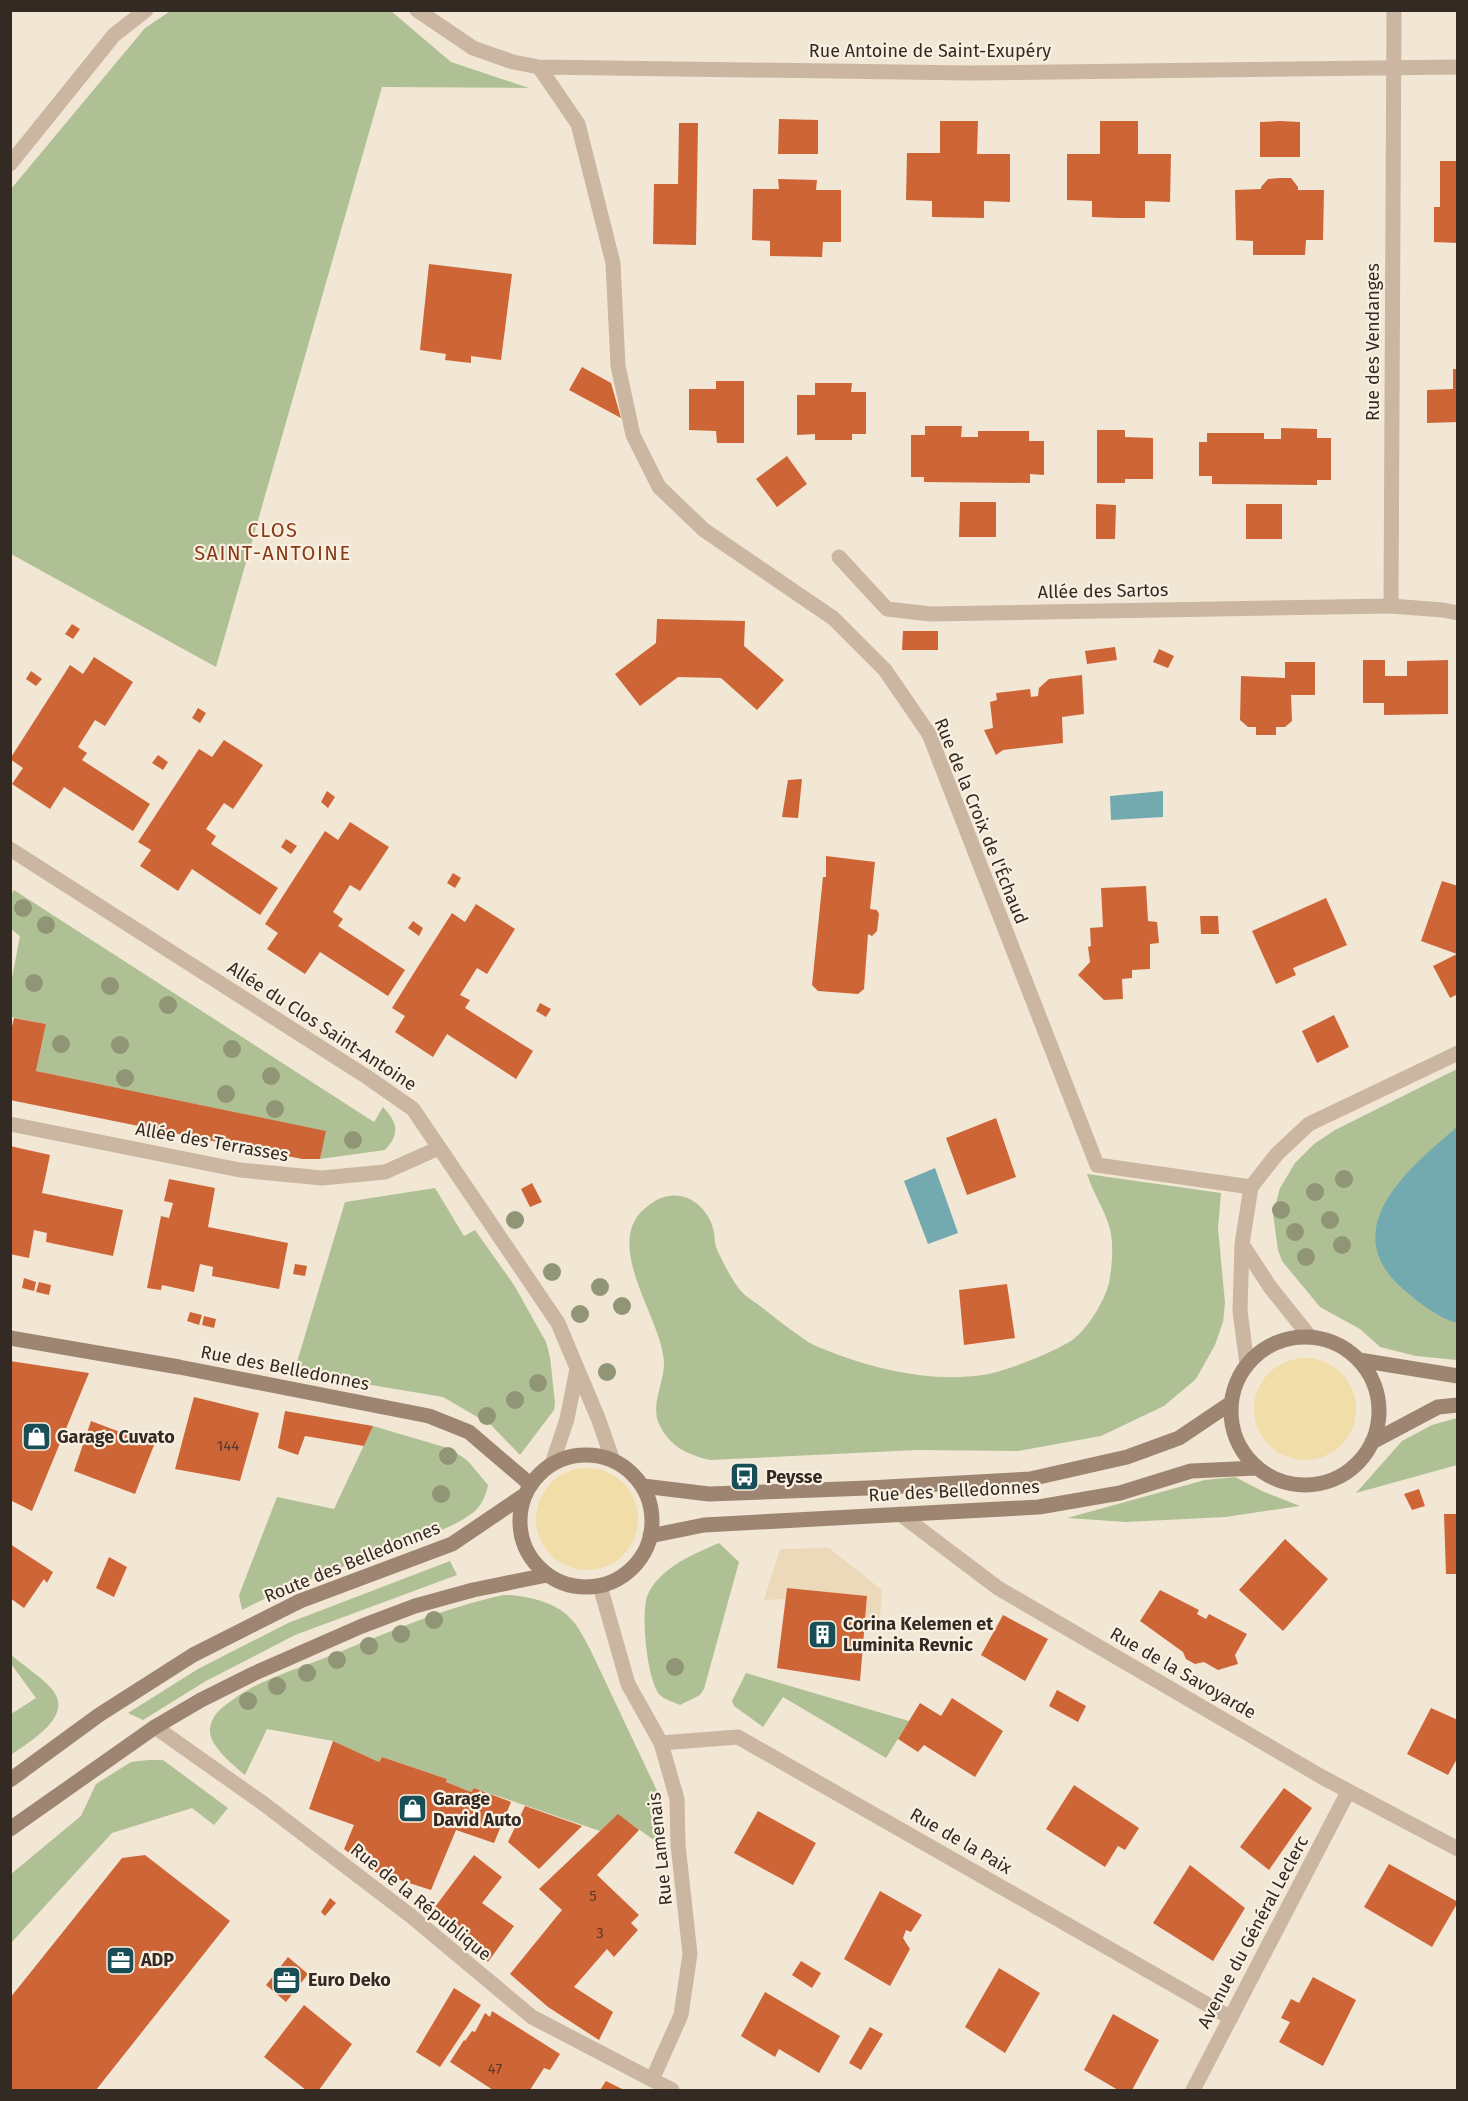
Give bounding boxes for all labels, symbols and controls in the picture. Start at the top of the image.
street label: Rue Antoine de Saint-Exupéry [809,40,1051,62]
street label: Rue des Vendanges [1362,263,1384,421]
district label: CLOS SAINT-ANTOINE [194,518,352,565]
street label: Allée des Sartos [1038,579,1168,603]
street label: Rue de la Croix de l'Échaud [930,714,1033,927]
street label: Allée du Clos Saint-Antoine [223,957,421,1095]
street label: Allée des Terrasses [134,1118,290,1166]
street label: Rue des Belledonnes [199,1341,371,1395]
shop icon: Garage Cuvato [20,1421,52,1453]
place label: Garage Cuvato [57,1426,175,1448]
house number: 144 [217,1437,239,1455]
bus stop icon: Peysse [729,1461,761,1493]
place label: Peysse [766,1466,822,1488]
street label: Rue des Belledonnes [868,1476,1040,1506]
street label: Route des Belledonnes [261,1517,443,1607]
place label: Corina Kelemen et Luminita Revnic [843,1613,994,1656]
building icon: Corina Kelemen et Luminita Revnic [806,1618,838,1650]
street label: Rue de la Savoyarde [1106,1622,1260,1724]
place label: Garage David Auto [433,1788,522,1831]
street label: Rue Lamenais [643,1791,677,1907]
shop icon: Garage David Auto [396,1793,428,1825]
street label: Rue de la Paix [906,1803,1016,1879]
street label: Avenue du Général Leclerc [1193,1832,1313,2032]
street label: Rue de la République [346,1838,496,1966]
house number: 5 [589,1887,597,1905]
house number: 3 [596,1924,604,1942]
office icon: ADP [104,1944,136,1976]
place label: ADP [140,1949,174,1971]
office icon: Euro Deko [271,1964,303,1996]
place label: Euro Deko [308,1969,391,1991]
house number: 47 [488,2060,502,2078]

